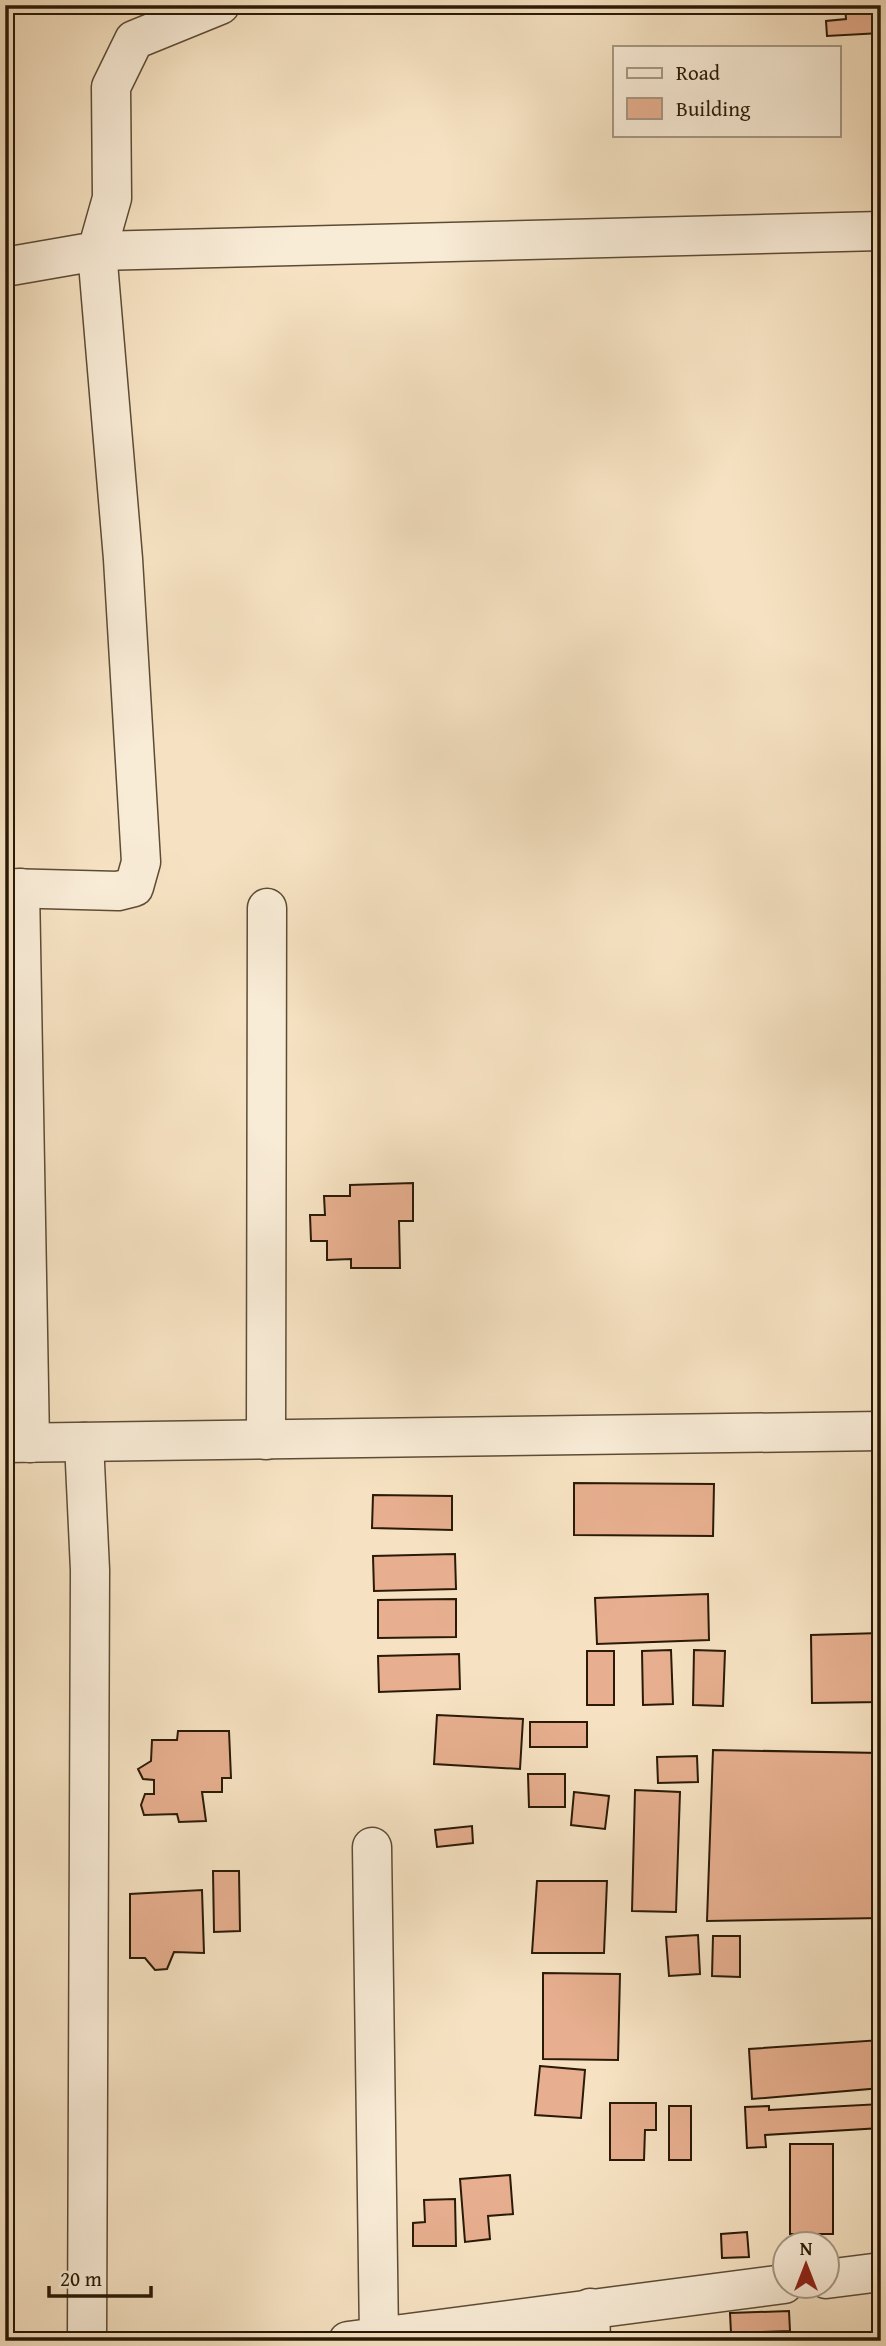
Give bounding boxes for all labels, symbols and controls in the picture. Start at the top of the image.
legend [613,46,840,136]
text: Road [676,57,721,88]
text: Building [676,93,751,124]
north arrow [770,2230,840,2300]
text: N [800,2234,813,2262]
scale bar [49,2255,150,2299]
text: 20 m [60,2263,102,2294]

